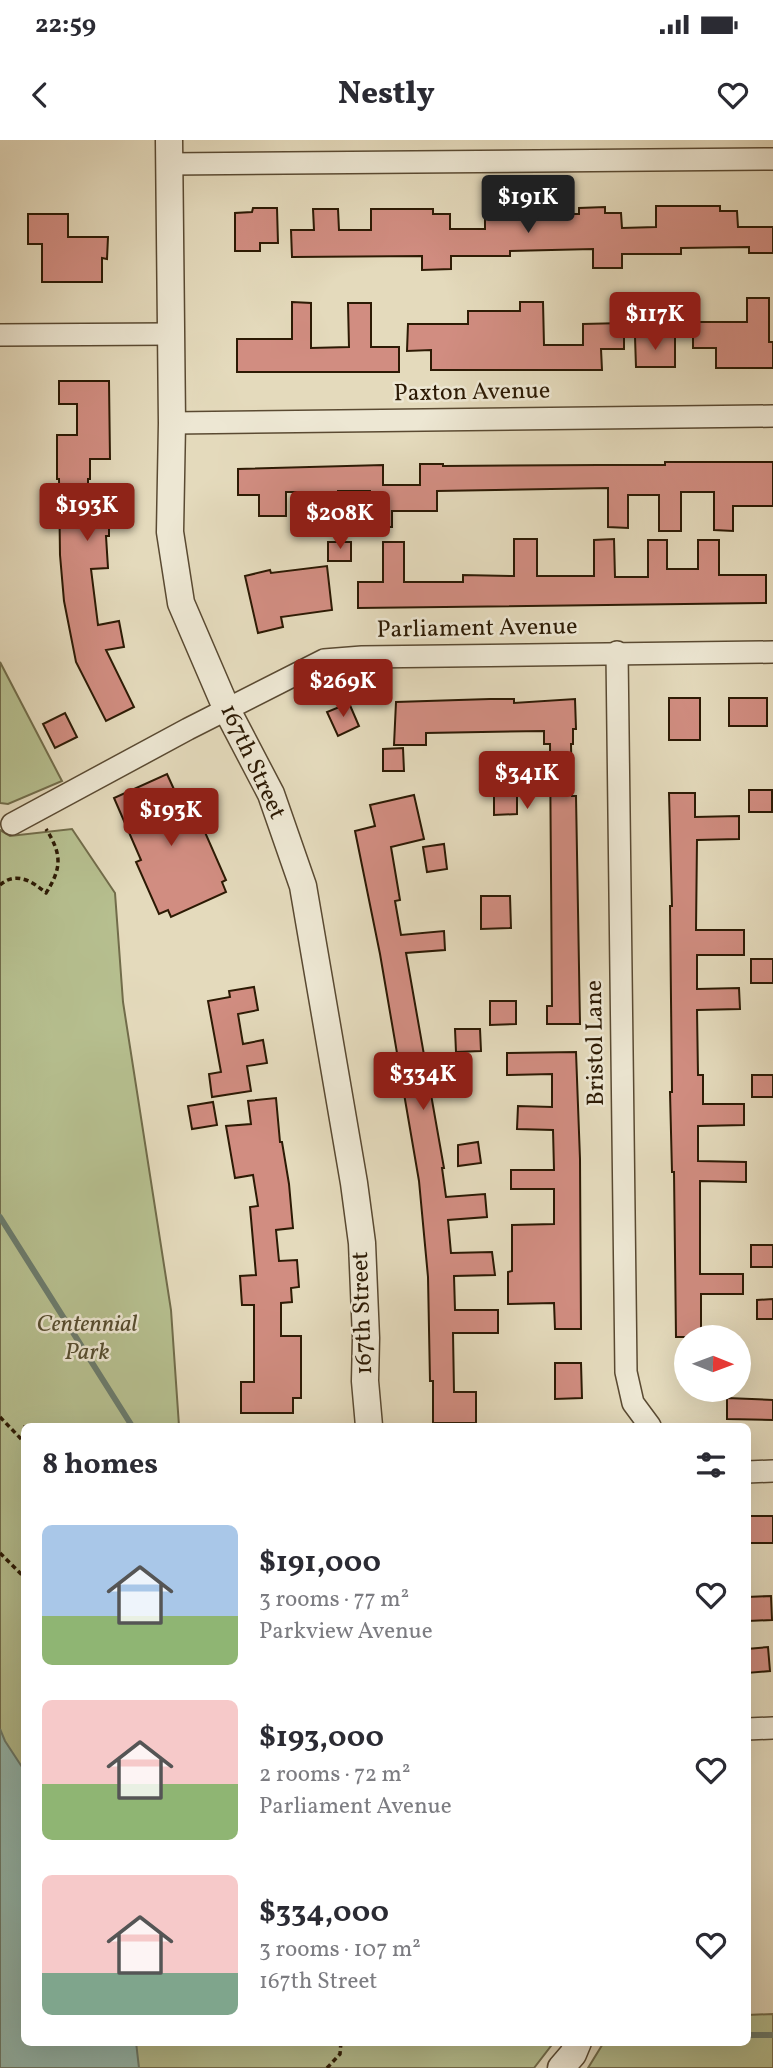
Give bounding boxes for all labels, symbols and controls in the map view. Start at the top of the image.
text: 22:59 [35,7,96,43]
text: Nestly [338,73,435,117]
icon: back [21,76,59,114]
icon: heart [714,76,752,114]
pin: $191K [479,176,577,235]
text: $191K [498,182,558,214]
pin: $117K [606,292,704,352]
text: $117K [626,299,684,331]
street label: Paxton Avenue [393,375,551,411]
pin: $193K [38,484,136,543]
text: $193K [56,490,118,522]
pin: $208K [291,492,389,551]
text: $208K [306,498,374,530]
street label: Parliament Avenue [376,610,578,648]
pin: $269K [294,660,392,719]
text: $269K [310,666,376,698]
street label: 167th Street [210,699,294,825]
pin: $341K [478,752,576,811]
text: $341K [495,758,559,790]
pin: $193K [122,788,220,848]
text: $193K [140,795,202,827]
street label: Bristol Lane [578,980,614,1106]
pin: $334K [374,1052,472,1112]
text: $334K [390,1059,456,1091]
street label: 167th Street [344,1251,382,1375]
park label: Centennial Park [36,1308,138,1370]
north arrow [674,1325,751,1402]
map controls [674,1325,751,1402]
text: 8 homes [42,1444,158,1486]
icon: filters [692,1446,730,1484]
text: $191,000 [259,1542,381,1584]
icon: home [98,1553,182,1637]
icon: heart [692,1576,730,1614]
text: 3 rooms · 77 m² [259,1584,409,1616]
text: Parkview Avenue [259,1616,433,1648]
text: $193,000 [259,1717,384,1759]
icon: home [98,1728,182,1812]
icon: heart [692,1751,730,1789]
text: 2 rooms · 72 m² [259,1759,410,1791]
text: Parliament Avenue [259,1791,452,1823]
text: $334,000 [259,1892,389,1934]
icon: home [98,1903,182,1987]
icon: heart [692,1926,730,1964]
text: 3 rooms · 107 m² [259,1934,421,1966]
text: 167th Street [259,1966,377,1998]

